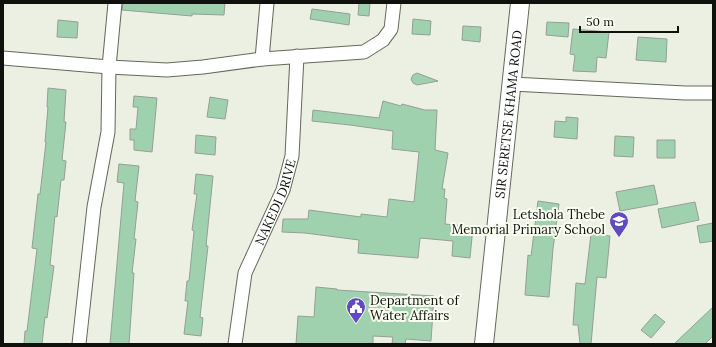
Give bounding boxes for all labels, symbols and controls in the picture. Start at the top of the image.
scale bar [580,8,678,34]
text: 50 m [586,14,614,29]
street label: SIR SERETSE KHAMA ROAD [491,29,526,199]
street label: NAKEDI DRIVE [250,157,299,248]
place label: Letshola Thebe Memorial Primary School [451,206,605,238]
school or university icon: Letshola Thebe Memorial Primary School [608,210,630,238]
place label: Department of Water Affairs [370,292,460,324]
public building icon: Department of Water Affairs [345,296,367,324]

